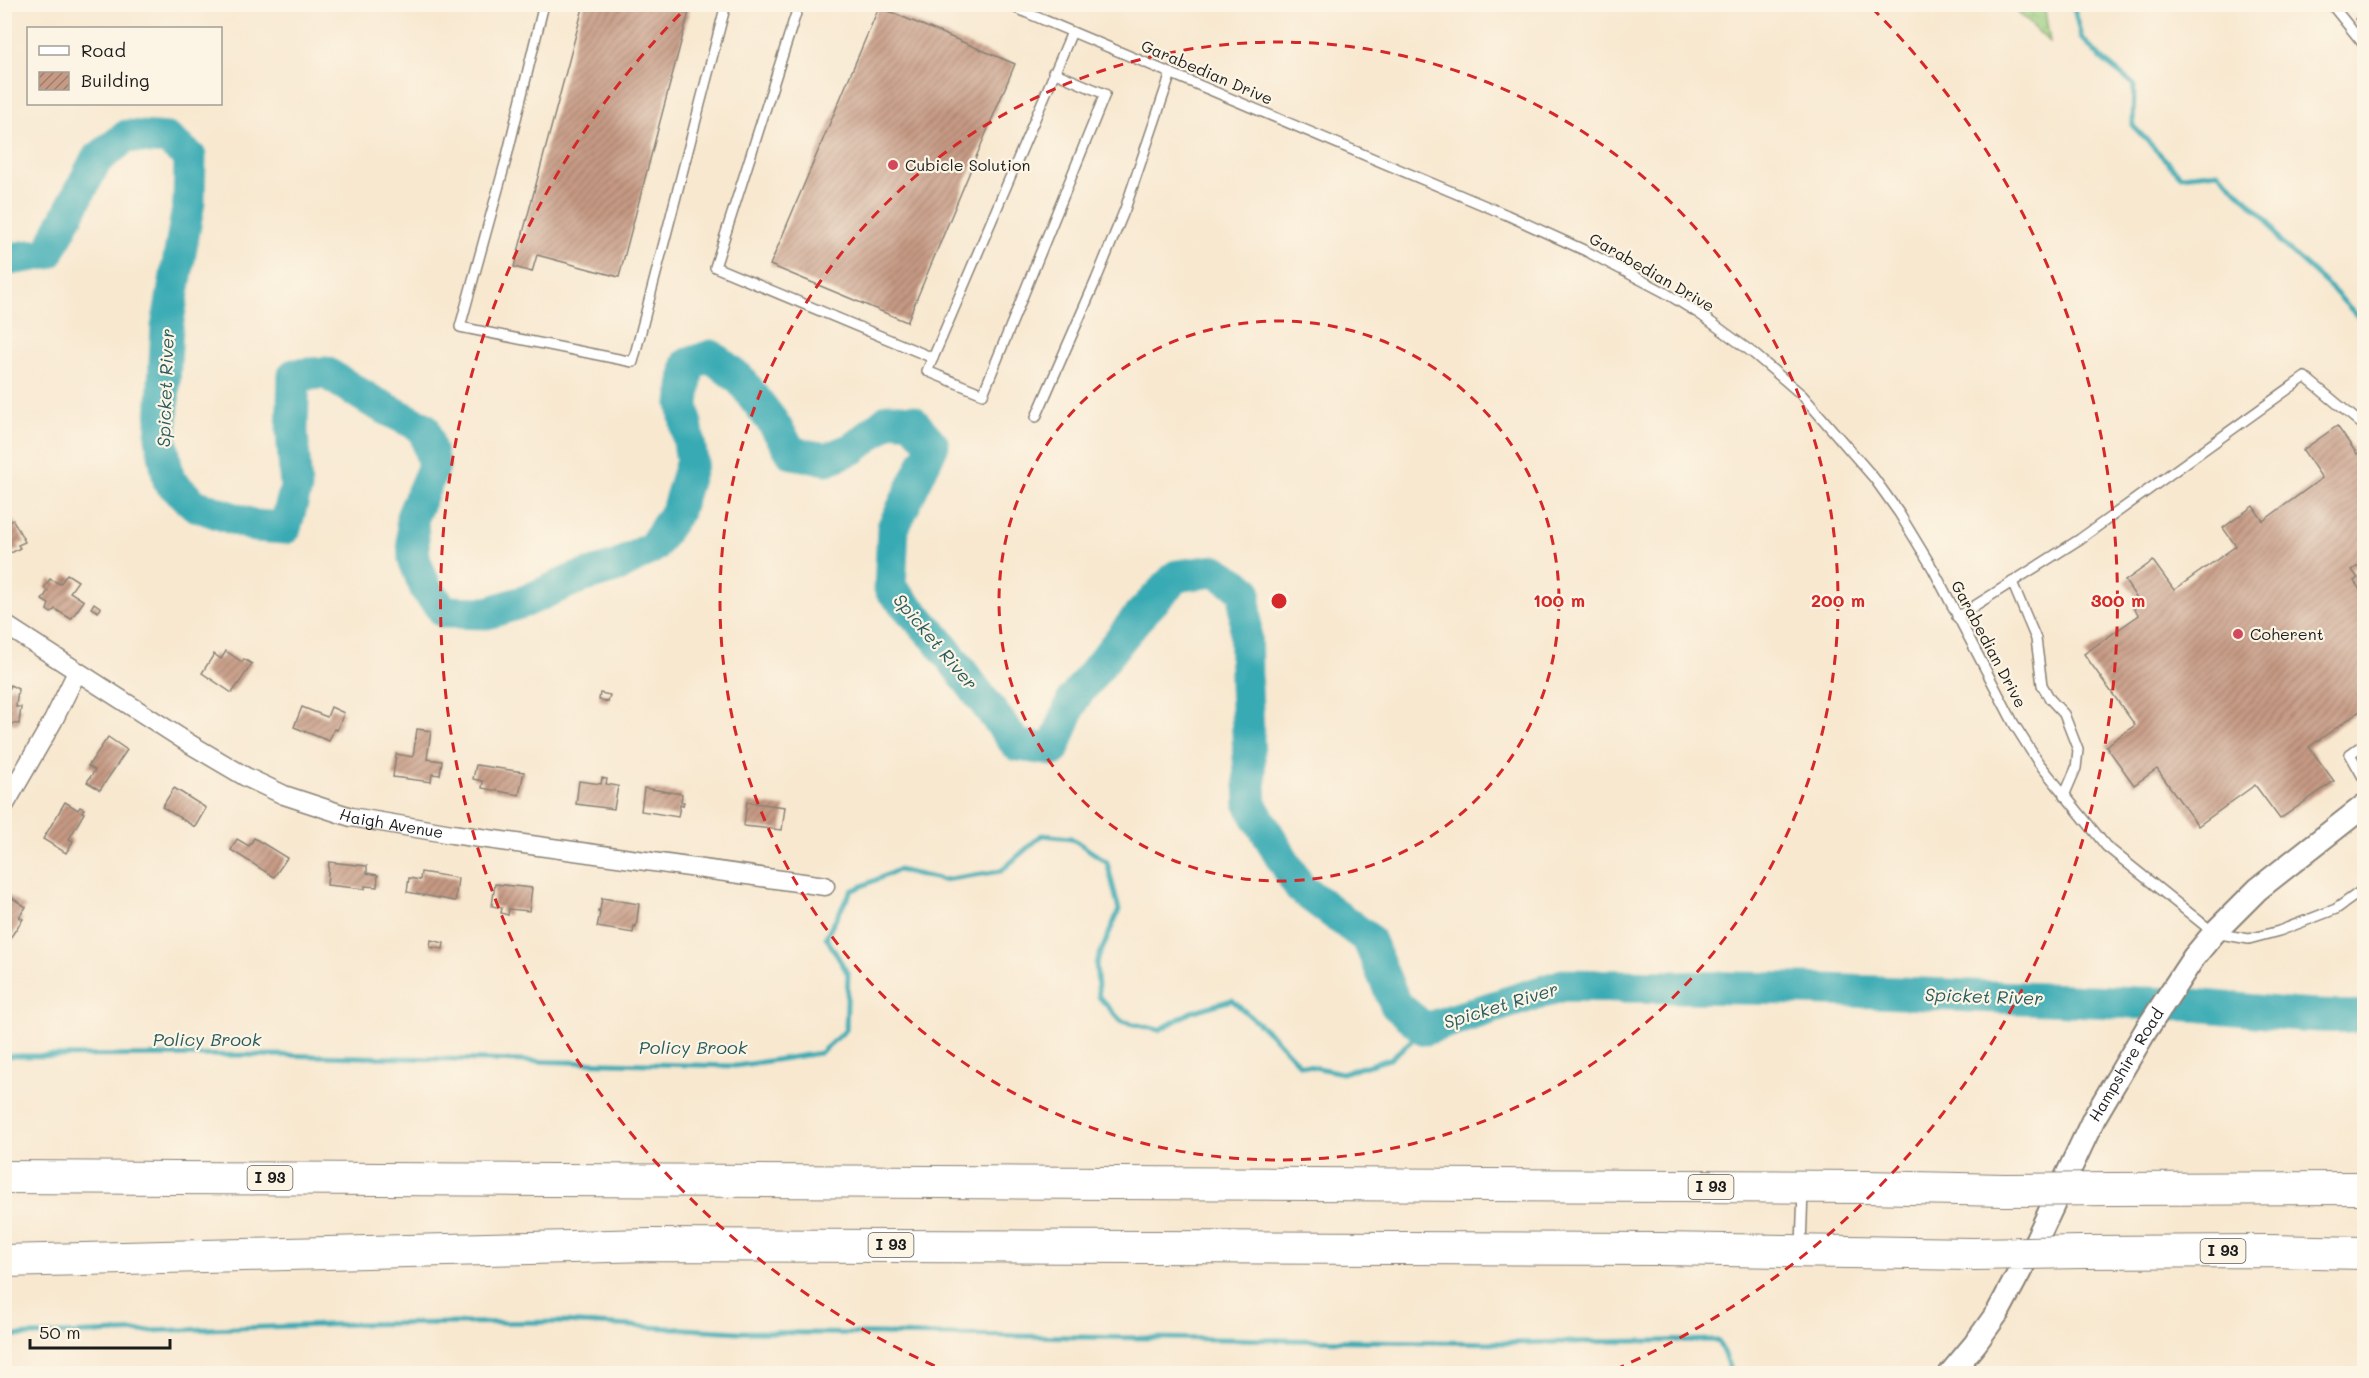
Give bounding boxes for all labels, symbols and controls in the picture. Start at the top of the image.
legend [27,27,222,105]
street label: Garabedian Drive [1138,34,1276,109]
text: Road [81,38,126,62]
text: Building [81,68,149,92]
place label: Cubicle Solution [905,154,1030,175]
marker: Cubicle Solution [886,158,900,172]
street label: Garabedian Drive [1586,227,1719,316]
water label: Spicket River [151,328,179,448]
street label: Garabedian Drive [1947,576,2032,711]
water label: Spicket River [888,588,983,694]
text: 100 m [1533,588,1585,612]
text: 200 m [1811,588,1865,612]
text: 300 m [2091,588,2145,612]
centre of rings [1269,591,1289,611]
place label: Coherent [2250,623,2324,644]
marker: Coherent [2231,627,2245,641]
street label: Haigh Avenue [337,803,445,842]
water label: Spicket River [1441,976,1561,1034]
water label: Spicket River [1924,982,2044,1010]
street label: Hampshire Road [2083,1004,2168,1125]
water label: Policy Brook [153,1027,262,1051]
water label: Policy Brook [639,1035,748,1059]
road number: I 93 [248,1166,292,1190]
road number: I 93 [1688,1175,1734,1199]
road number: I 93 [868,1233,914,1257]
road number: I 93 [2200,1239,2246,1263]
scale bar [30,1312,170,1350]
text: 50 m [39,1320,81,1344]

